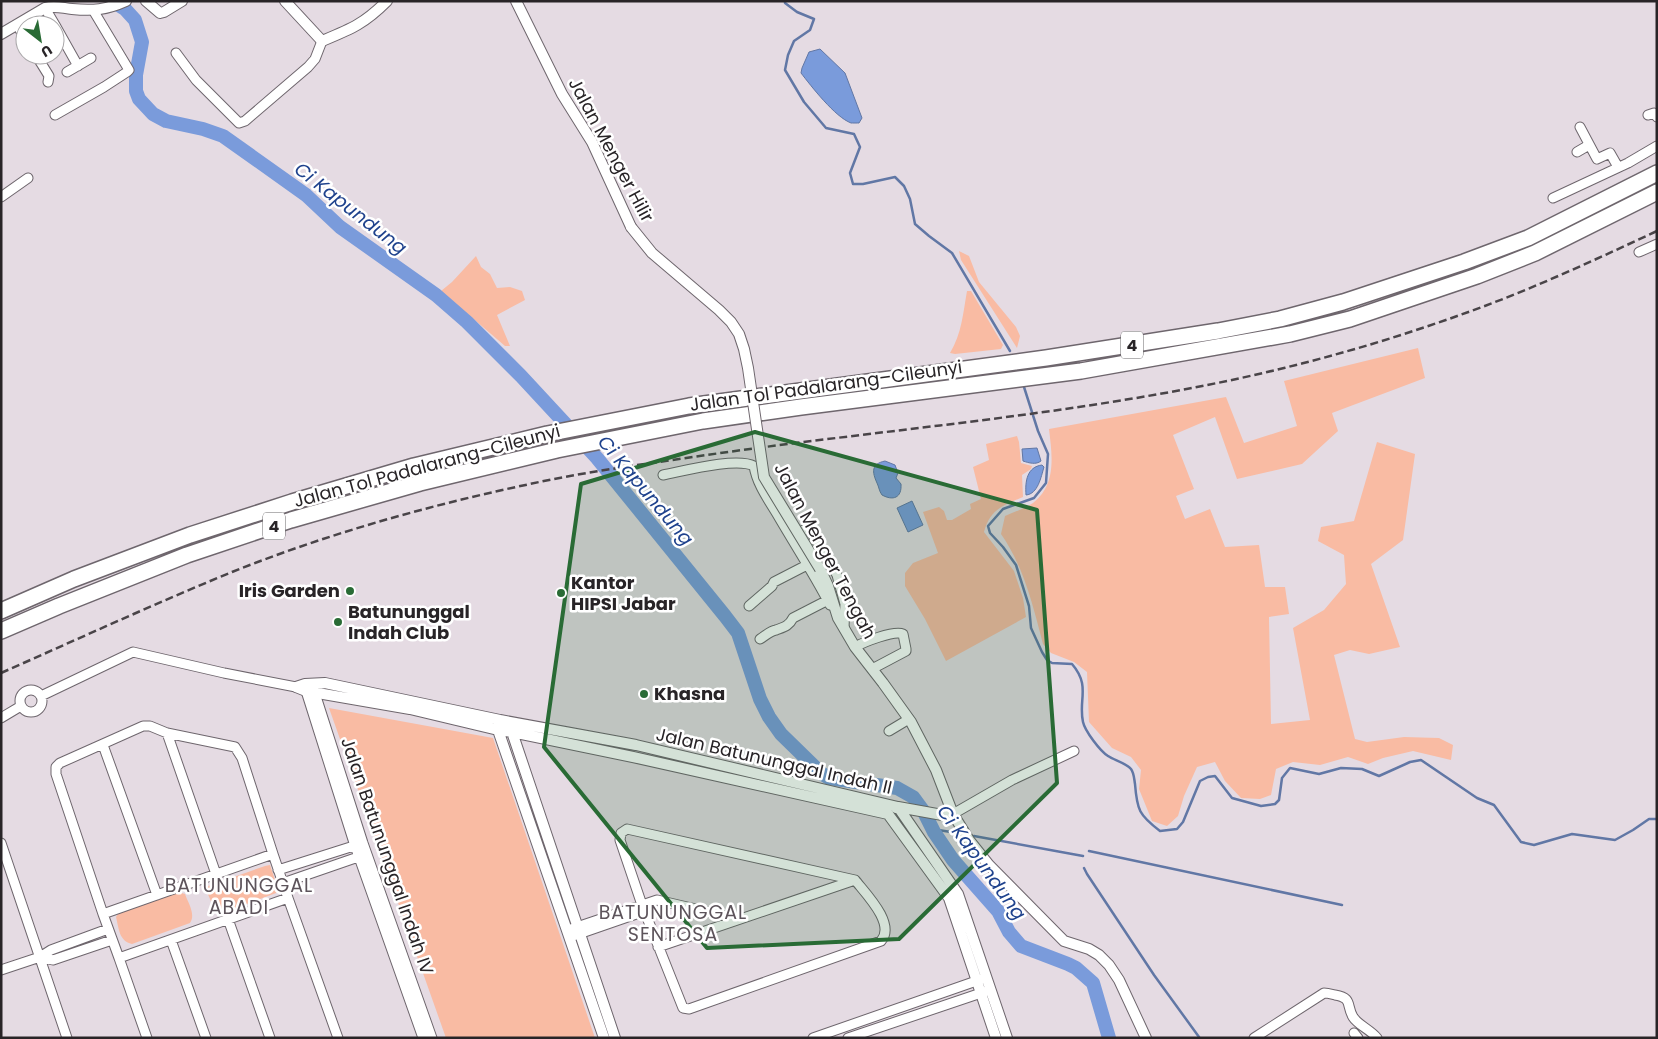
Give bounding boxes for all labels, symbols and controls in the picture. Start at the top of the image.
north arrow [15,15,65,65]
text: U [37,40,56,62]
street label: Jalan Menger Hilir [563,73,660,227]
water label: Ci Kapundung [289,156,413,261]
road number: 4 [1121,332,1143,358]
street label: Jalan Tol Padalarang–Cileunyi [688,354,964,417]
street label: Jalan Tol Padalarang–Cileunyi [291,418,563,513]
water label: Ci Kapundung [591,429,700,551]
street label: Jalan Menger Tengah [768,458,882,643]
road number: 4 [263,512,285,540]
place label: Kantor HIPSI Jabar [571,570,676,616]
place label: Iris Garden [239,578,340,603]
marker: Iris Garden [344,585,356,597]
marker: Kantor HIPSI Jabar [555,587,567,599]
place label: Batununggal Indah Club [348,599,470,645]
marker: Batununggal Indah Club [332,616,344,628]
place label: Khasna [654,681,725,706]
marker: Khasna [638,688,650,700]
street label: Jalan Batununggal Indah II [654,721,895,800]
street label: Jalan Batununggal Indah IV [335,734,440,978]
water label: Ci Kapundung [931,799,1033,926]
district label: BATUNUNGGAL ABADI [165,872,313,921]
district label: BATUNUNGGAL SENTOSA [599,899,747,948]

